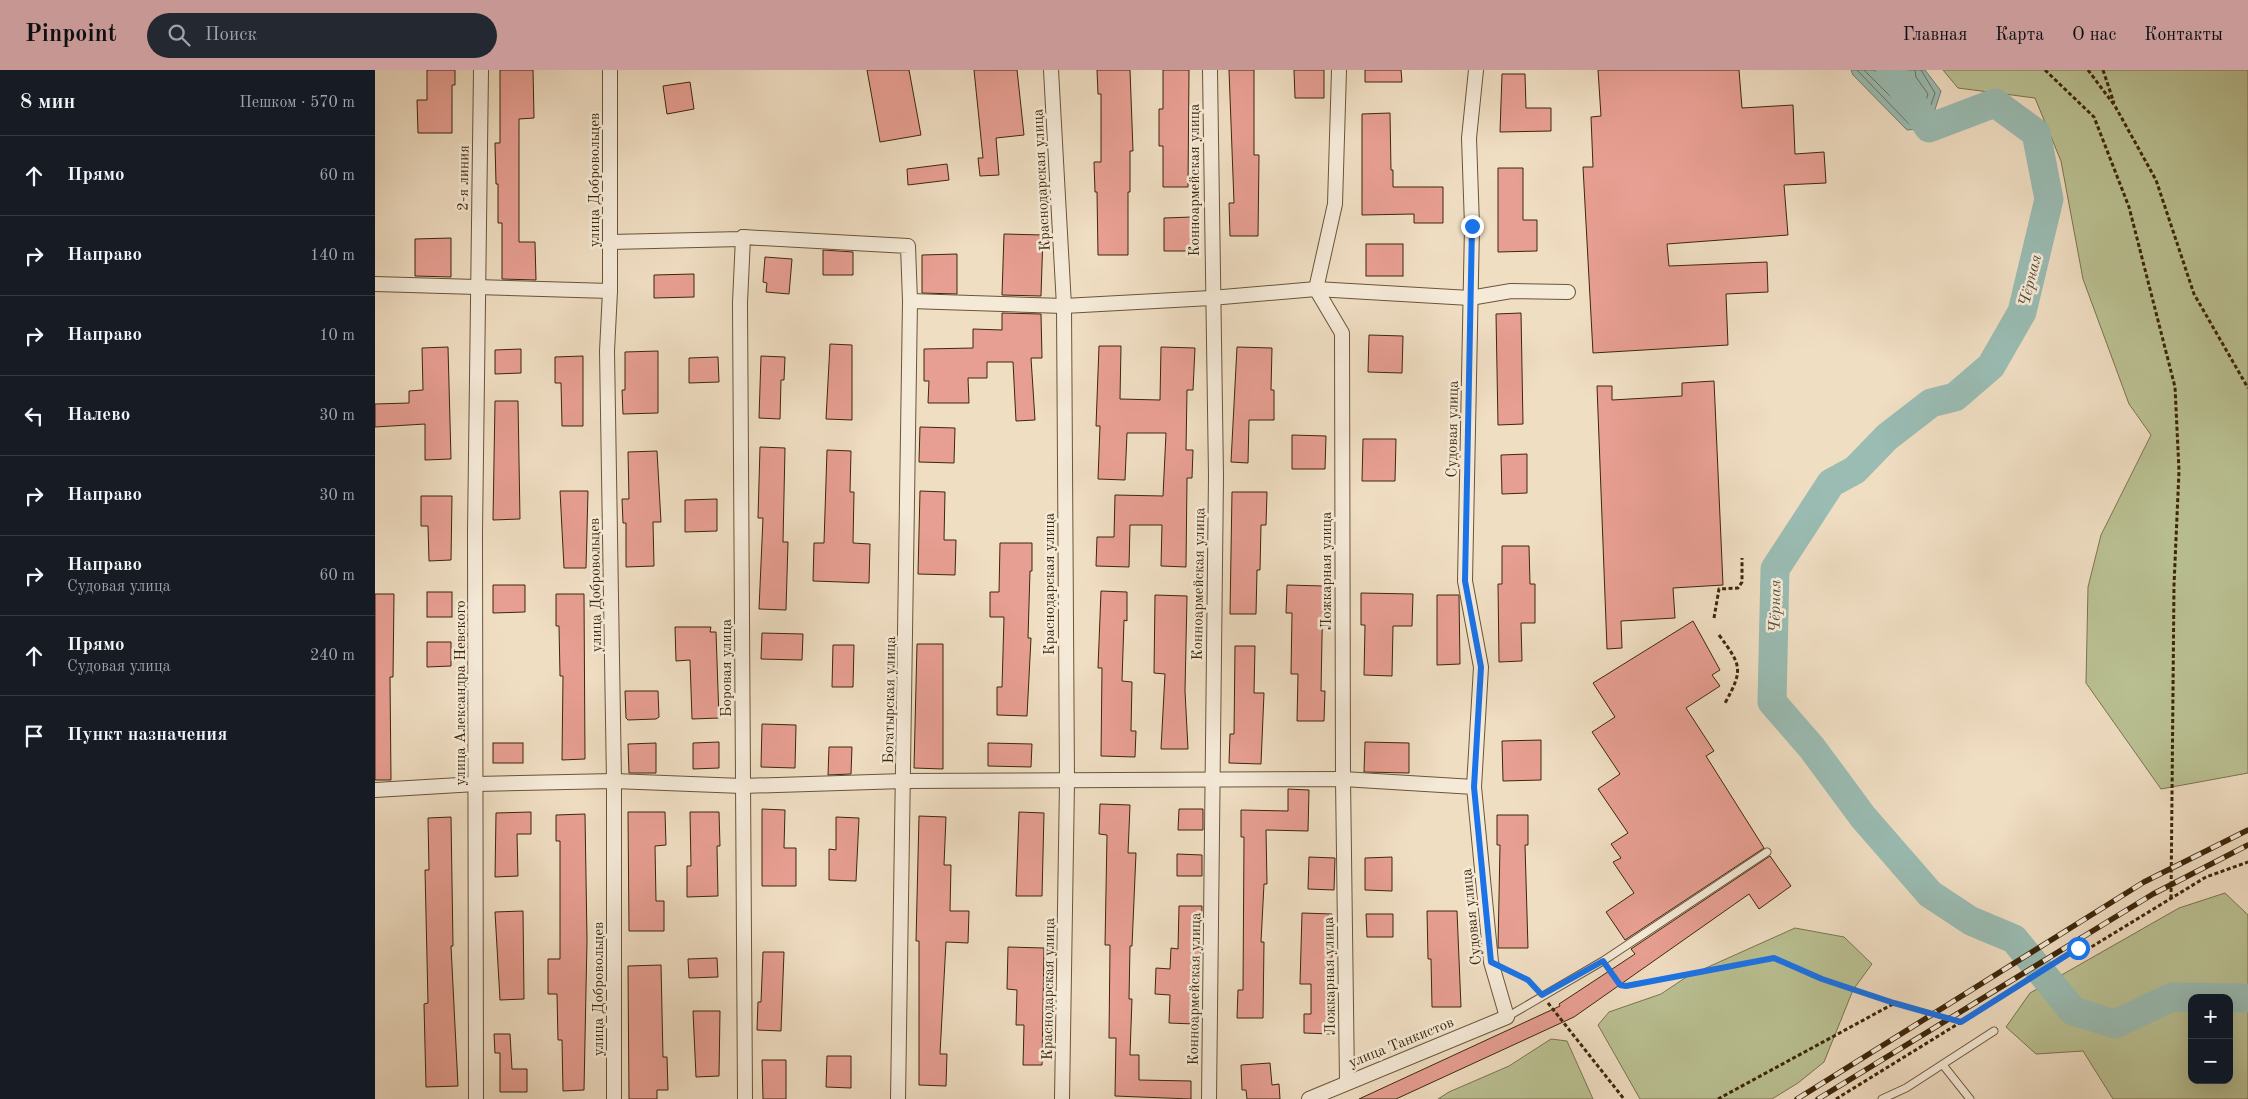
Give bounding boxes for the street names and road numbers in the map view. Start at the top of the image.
street label: Конноармейская улица [1188,103,1203,256]
street label: Краснодарская улица [1031,108,1054,251]
street label: улица Добровольцев [588,113,603,247]
street label: 2-я линия [456,145,473,211]
street label: Судовая улица [1445,380,1462,478]
street label: Конноармейская улица [1191,507,1208,661]
street label: Ложкарная улица [1320,511,1335,630]
street label: Краснодарская улица [1043,512,1058,655]
street label: улица Добровольцев [588,518,605,652]
street label: улица Александра Невского [454,600,469,786]
street label: Боровая улица [720,618,735,717]
street label: Богатырская улица [882,636,899,764]
street label: Судовая улица [1460,867,1485,966]
street label: Конноармейская улица [1187,912,1204,1066]
street label: Ложкарная улица [1322,916,1339,1035]
street label: Краснодарская улица [1041,917,1058,1060]
street label: улица Добровольцев [592,922,607,1056]
street label: улица Танкистов [1347,1015,1456,1071]

